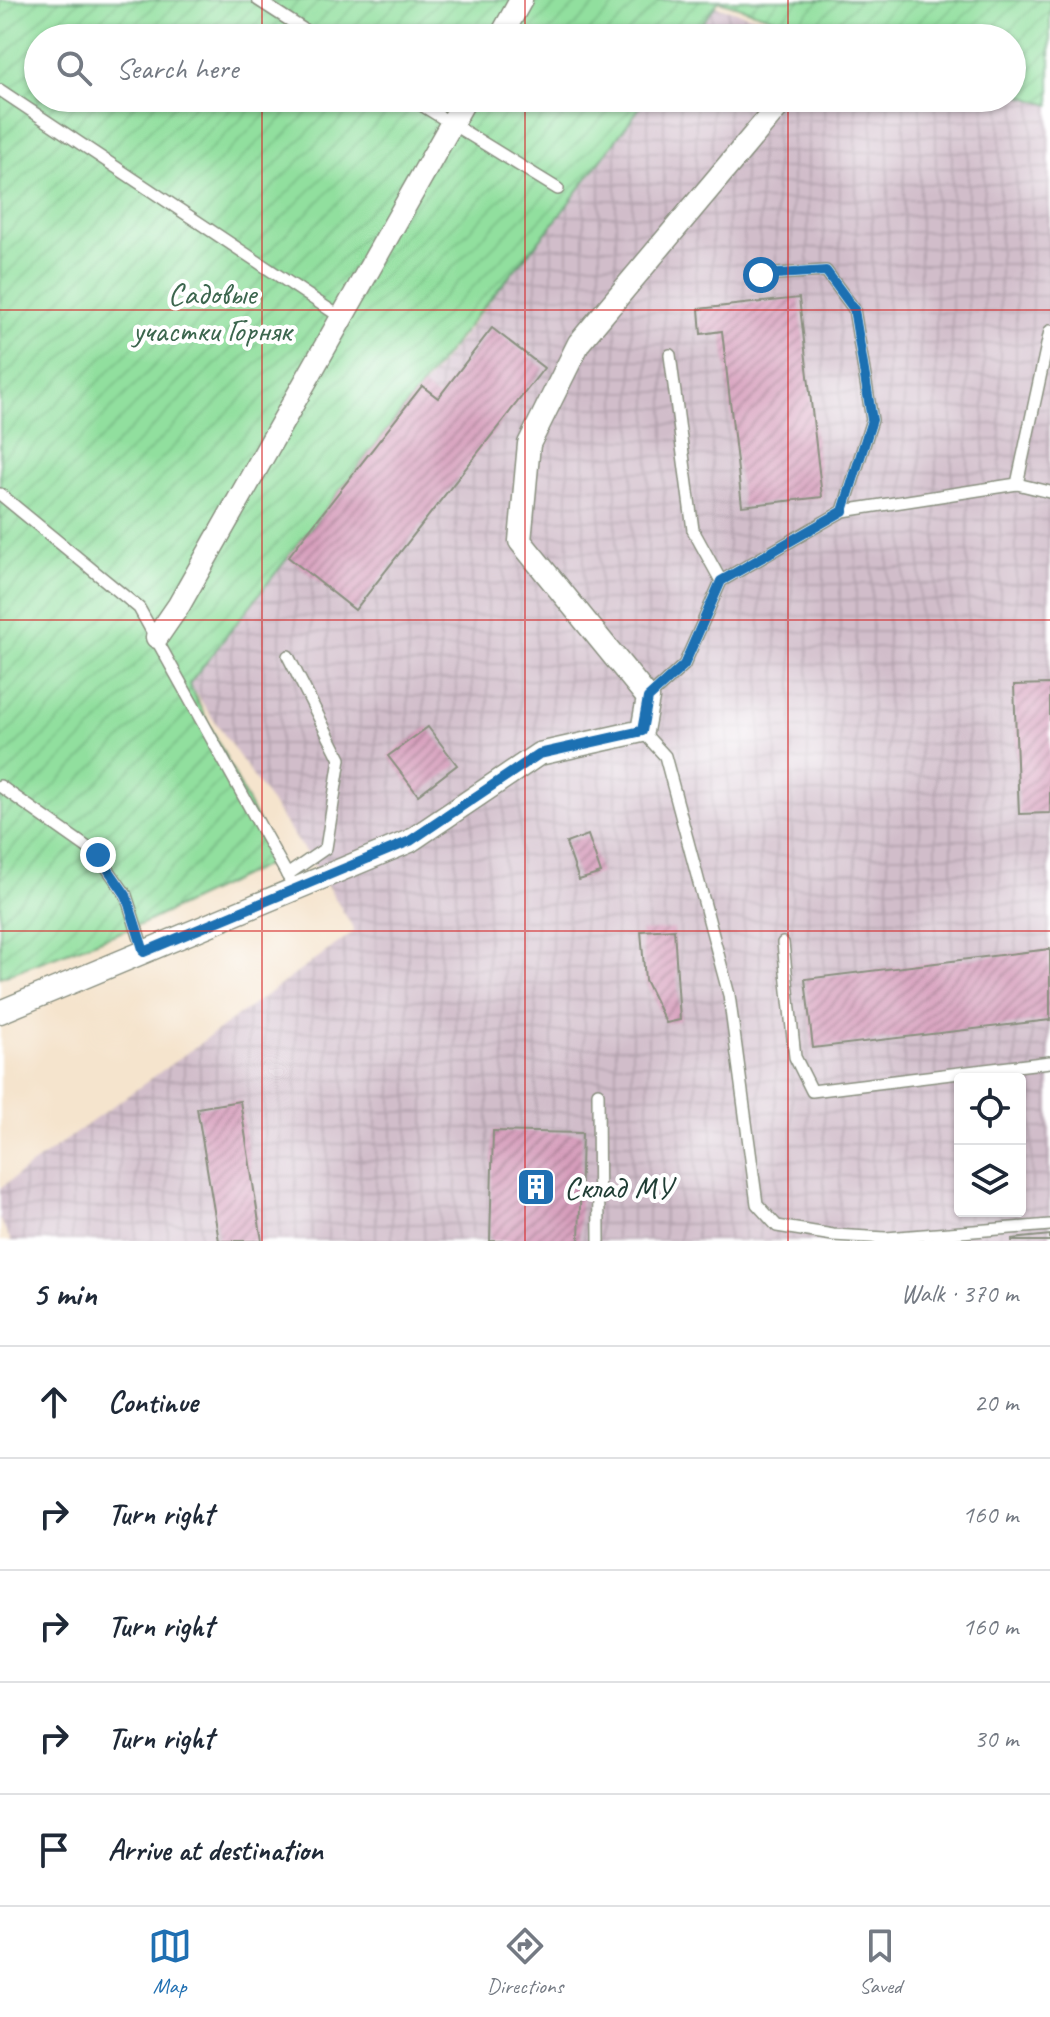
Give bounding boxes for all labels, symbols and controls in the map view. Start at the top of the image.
search box [24,24,1026,112]
icon: search [52,46,96,90]
text: Search here [116,49,238,87]
route start [743,257,779,293]
park label: Садовые участки Горняк [131,273,295,351]
route end [80,837,116,873]
map controls [954,1073,1026,1217]
button: locate [954,1073,1026,1145]
button: layers [954,1145,1026,1217]
building icon: Склад МУ [515,1166,557,1208]
place label: Склад МУ [564,1167,677,1208]
text: 5 min [32,1272,97,1315]
text: Walk · 370 m [901,1277,1018,1310]
icon: ahead [32,1380,76,1424]
text: Continue [108,1383,198,1421]
text: 20 m [974,1386,1018,1419]
icon: right [32,1492,76,1536]
text: Turn right [108,1495,213,1533]
text: 160 m [962,1498,1018,1531]
icon: right [32,1604,76,1648]
text: Turn right [108,1607,213,1645]
text: 160 m [962,1610,1018,1643]
icon: right [32,1716,76,1760]
text: Turn right [108,1719,213,1757]
text: 30 m [974,1722,1018,1755]
icon: arrive [32,1828,76,1872]
text: Arrive at destination [108,1831,323,1869]
tab: Map [148,1924,192,2000]
tab: Directions [487,1924,563,2000]
tab: Saved [858,1924,902,2000]

